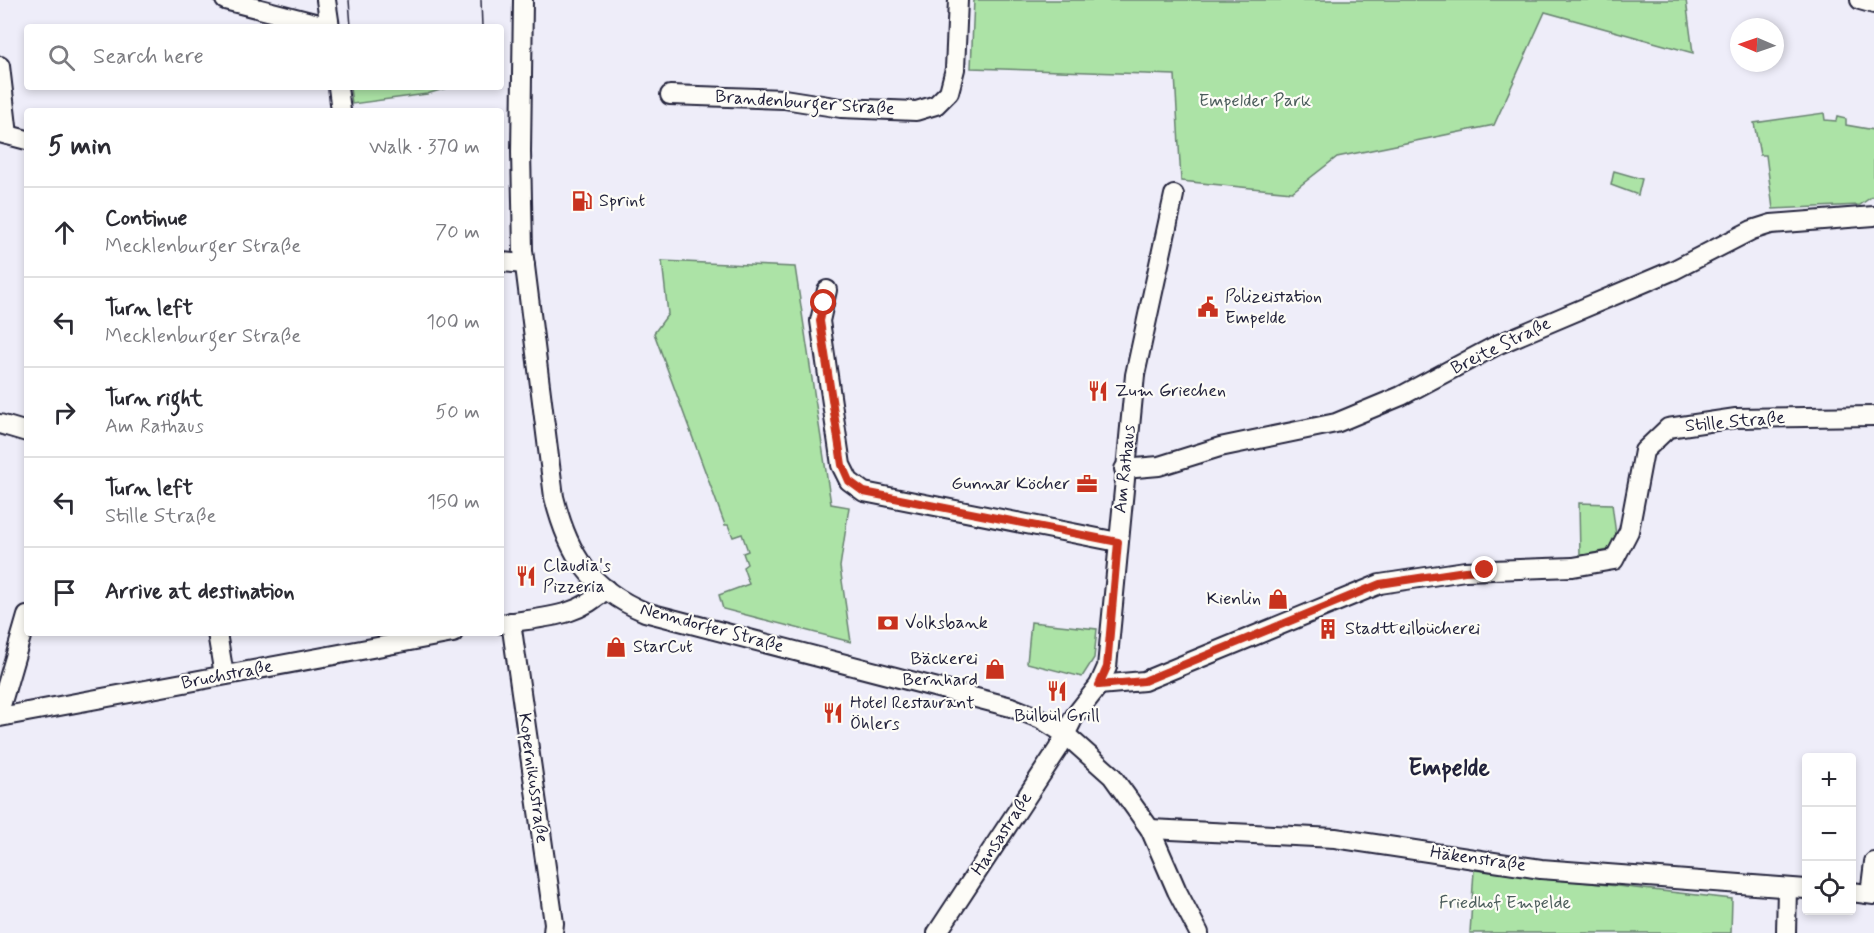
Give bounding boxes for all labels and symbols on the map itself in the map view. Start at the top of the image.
north arrow [1730,18,1784,72]
street label: Brandenburger Straße [714,85,896,123]
park label: Empelder Park [1199,89,1311,113]
fuel station icon: Sprint [570,189,594,213]
place label: Sprint [599,189,645,213]
place label: Polizeistation Empelde [1225,285,1322,330]
route start [810,289,836,315]
public building icon: Polizeistation Empelde [1196,295,1220,319]
street label: Breite Straße [1447,311,1555,380]
restaurant icon: Zum Griechen [1086,379,1110,403]
place label: Zum Griechen [1115,379,1226,403]
street label: Stille Straße [1684,406,1786,438]
street label: Am Rathaus [1108,424,1142,514]
place label: Gunnar Köcher [951,472,1070,496]
office icon: Gunnar Köcher [1075,472,1099,496]
place label: Claudia's Pizzeria [543,554,611,599]
route end [1471,556,1497,582]
restaurant icon: Claudia's Pizzeria [514,564,538,588]
place label: Kienlin [1206,587,1261,611]
shop icon: Kienlin [1266,587,1290,611]
street label: Nenndorfer Straße [637,597,787,659]
bank icon: Volksbank [876,611,900,635]
place label: Volksbank [905,611,988,635]
building icon: Stadtteilbücherei [1316,617,1340,641]
place label: Stadtteilbücherei [1345,617,1480,641]
shop icon: StarCut [604,635,628,659]
place label: StarCut [633,635,693,659]
place label: Bäckerei Bernhard [902,647,978,692]
street label: Bruchstraße [179,654,275,696]
shop icon: Bäckerei Bernhard [983,657,1007,681]
restaurant icon: Bülbül Grill [1045,679,1069,703]
place label: Hotel Restaurant Öhlers [850,691,975,736]
restaurant icon: Hotel Restaurant Öhlers [821,701,845,725]
place label: Bülbül Grill [1014,704,1100,728]
street label: Kopernikusstraße [512,711,554,845]
district label: Empelde [1408,753,1490,784]
street label: Hansastraße [966,787,1038,880]
street label: Häkenstraße [1429,840,1528,878]
park label: Friedhof Empelde [1439,891,1571,915]

